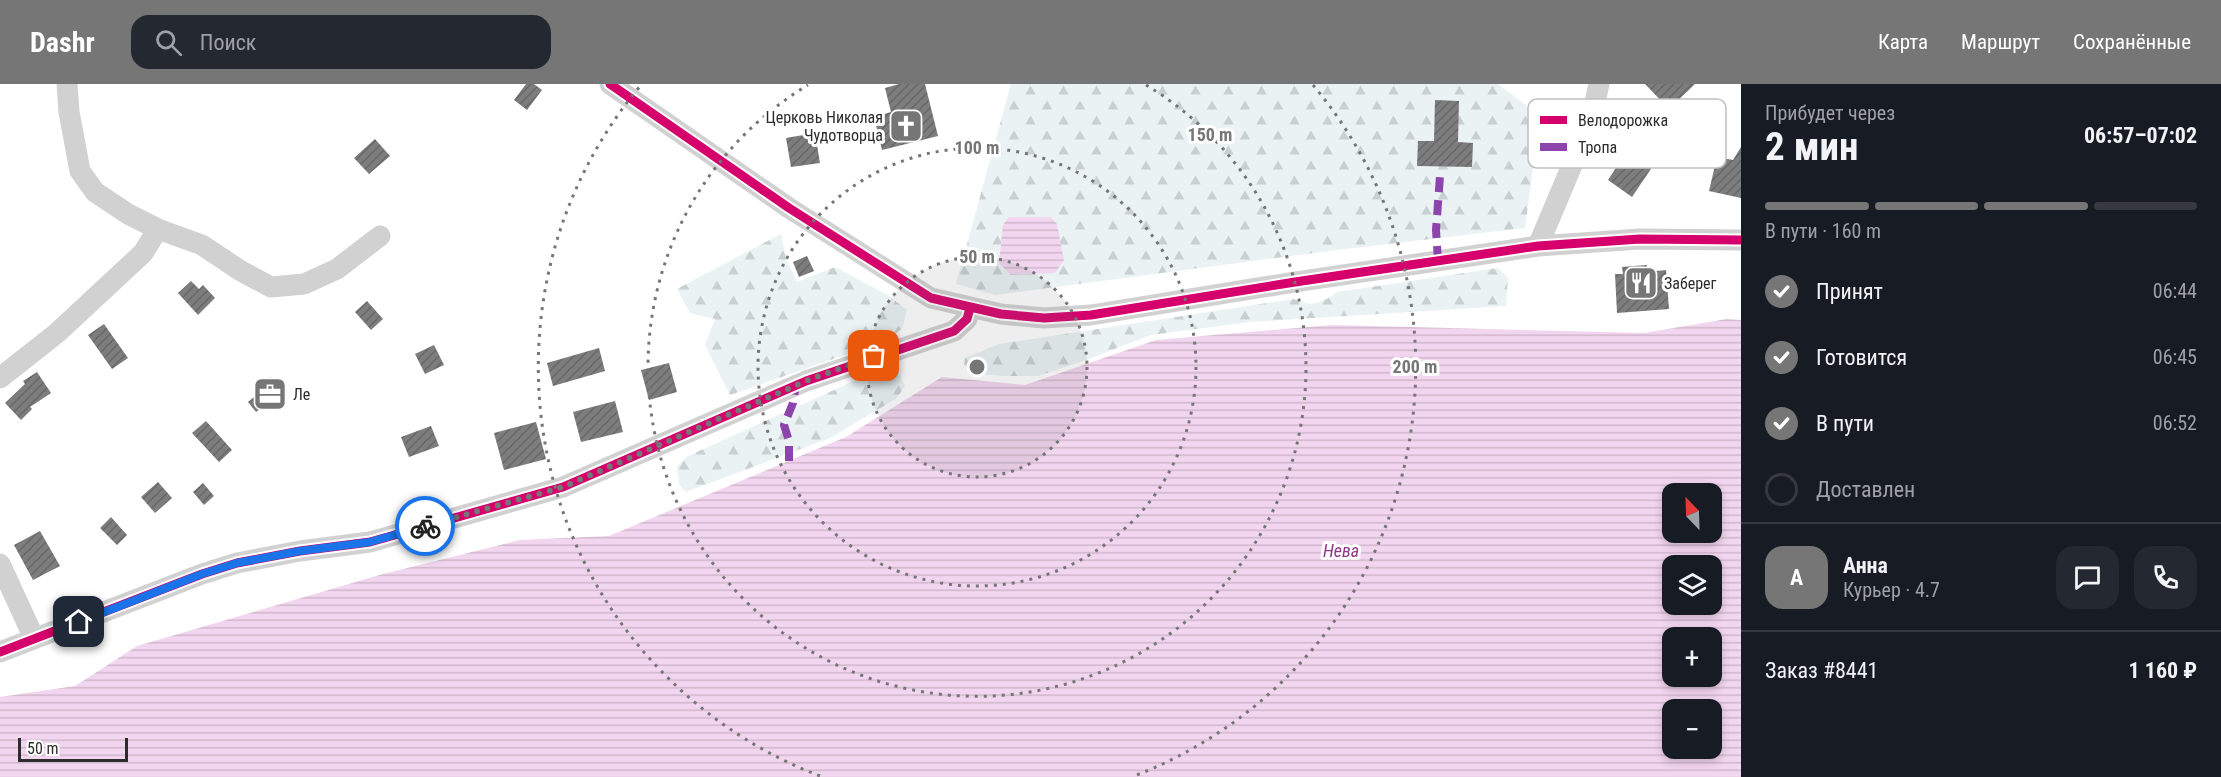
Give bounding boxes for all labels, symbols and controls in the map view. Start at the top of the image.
search box [131,15,551,69]
text: Dashr [30,26,95,59]
icon: search [152,26,185,59]
text: Поиск [200,30,256,55]
text: Карта [1878,30,1928,54]
text: Маршрут [1961,30,2040,54]
text: Сохранённые [2073,30,2191,54]
legend [1528,99,1726,168]
text: Прибудет через [1765,101,1895,125]
place label: Церковь Николая Чудотворца [765,108,883,145]
church icon: Церковь Николая Чудотворца [888,108,924,144]
text: Велодорожка [1578,111,1668,130]
text: 06:57–07:02 [2084,123,2197,148]
text: 150 m [1188,124,1232,145]
text: 2 мин [1765,124,1859,170]
text: 100 m [955,137,999,158]
text: Тропа [1578,138,1617,157]
text: В пути · 160 m [1765,219,1881,243]
text: 50 m [959,246,995,267]
restaurant icon: Заберег [1623,265,1659,301]
place label: Заберег [1664,274,1717,293]
icon: check [1765,275,1798,308]
text: Принят [1816,279,1883,304]
text: 06:44 [2153,279,2197,303]
pin [848,330,899,381]
icon: bag [857,339,890,372]
icon: check [1765,341,1798,374]
text: Готовится [1816,345,1907,370]
text: 06:45 [2153,345,2197,369]
text: 200 m [1393,356,1437,377]
centre of rings [967,357,987,377]
office icon: Ле [252,376,288,412]
place label: Ле [293,385,310,404]
icon: check [1765,407,1798,440]
text: В пути [1816,411,1874,436]
text: 06:52 [2153,411,2197,435]
text: Доставлен [1816,477,1915,502]
north arrow [1662,483,1722,543]
map controls [1662,483,1722,759]
courier [395,496,455,556]
icon: bike [409,510,442,543]
water label: Нева [1323,540,1359,561]
button: chat [2056,546,2119,609]
button: phone [2134,546,2197,609]
text: Анна [1843,553,1888,578]
button: layers [1662,555,1722,615]
text: А [1790,565,1803,590]
text: Курьер · 4.7 [1843,578,1940,602]
pin [53,596,104,647]
icon: home [62,605,95,638]
button: + [1662,627,1722,687]
text: Заказ #8441 [1765,658,1878,683]
text: 1 160 ₽ [2129,658,2197,683]
button: − [1662,699,1722,759]
scale bar [18,735,128,762]
text: 50 m [27,739,59,758]

